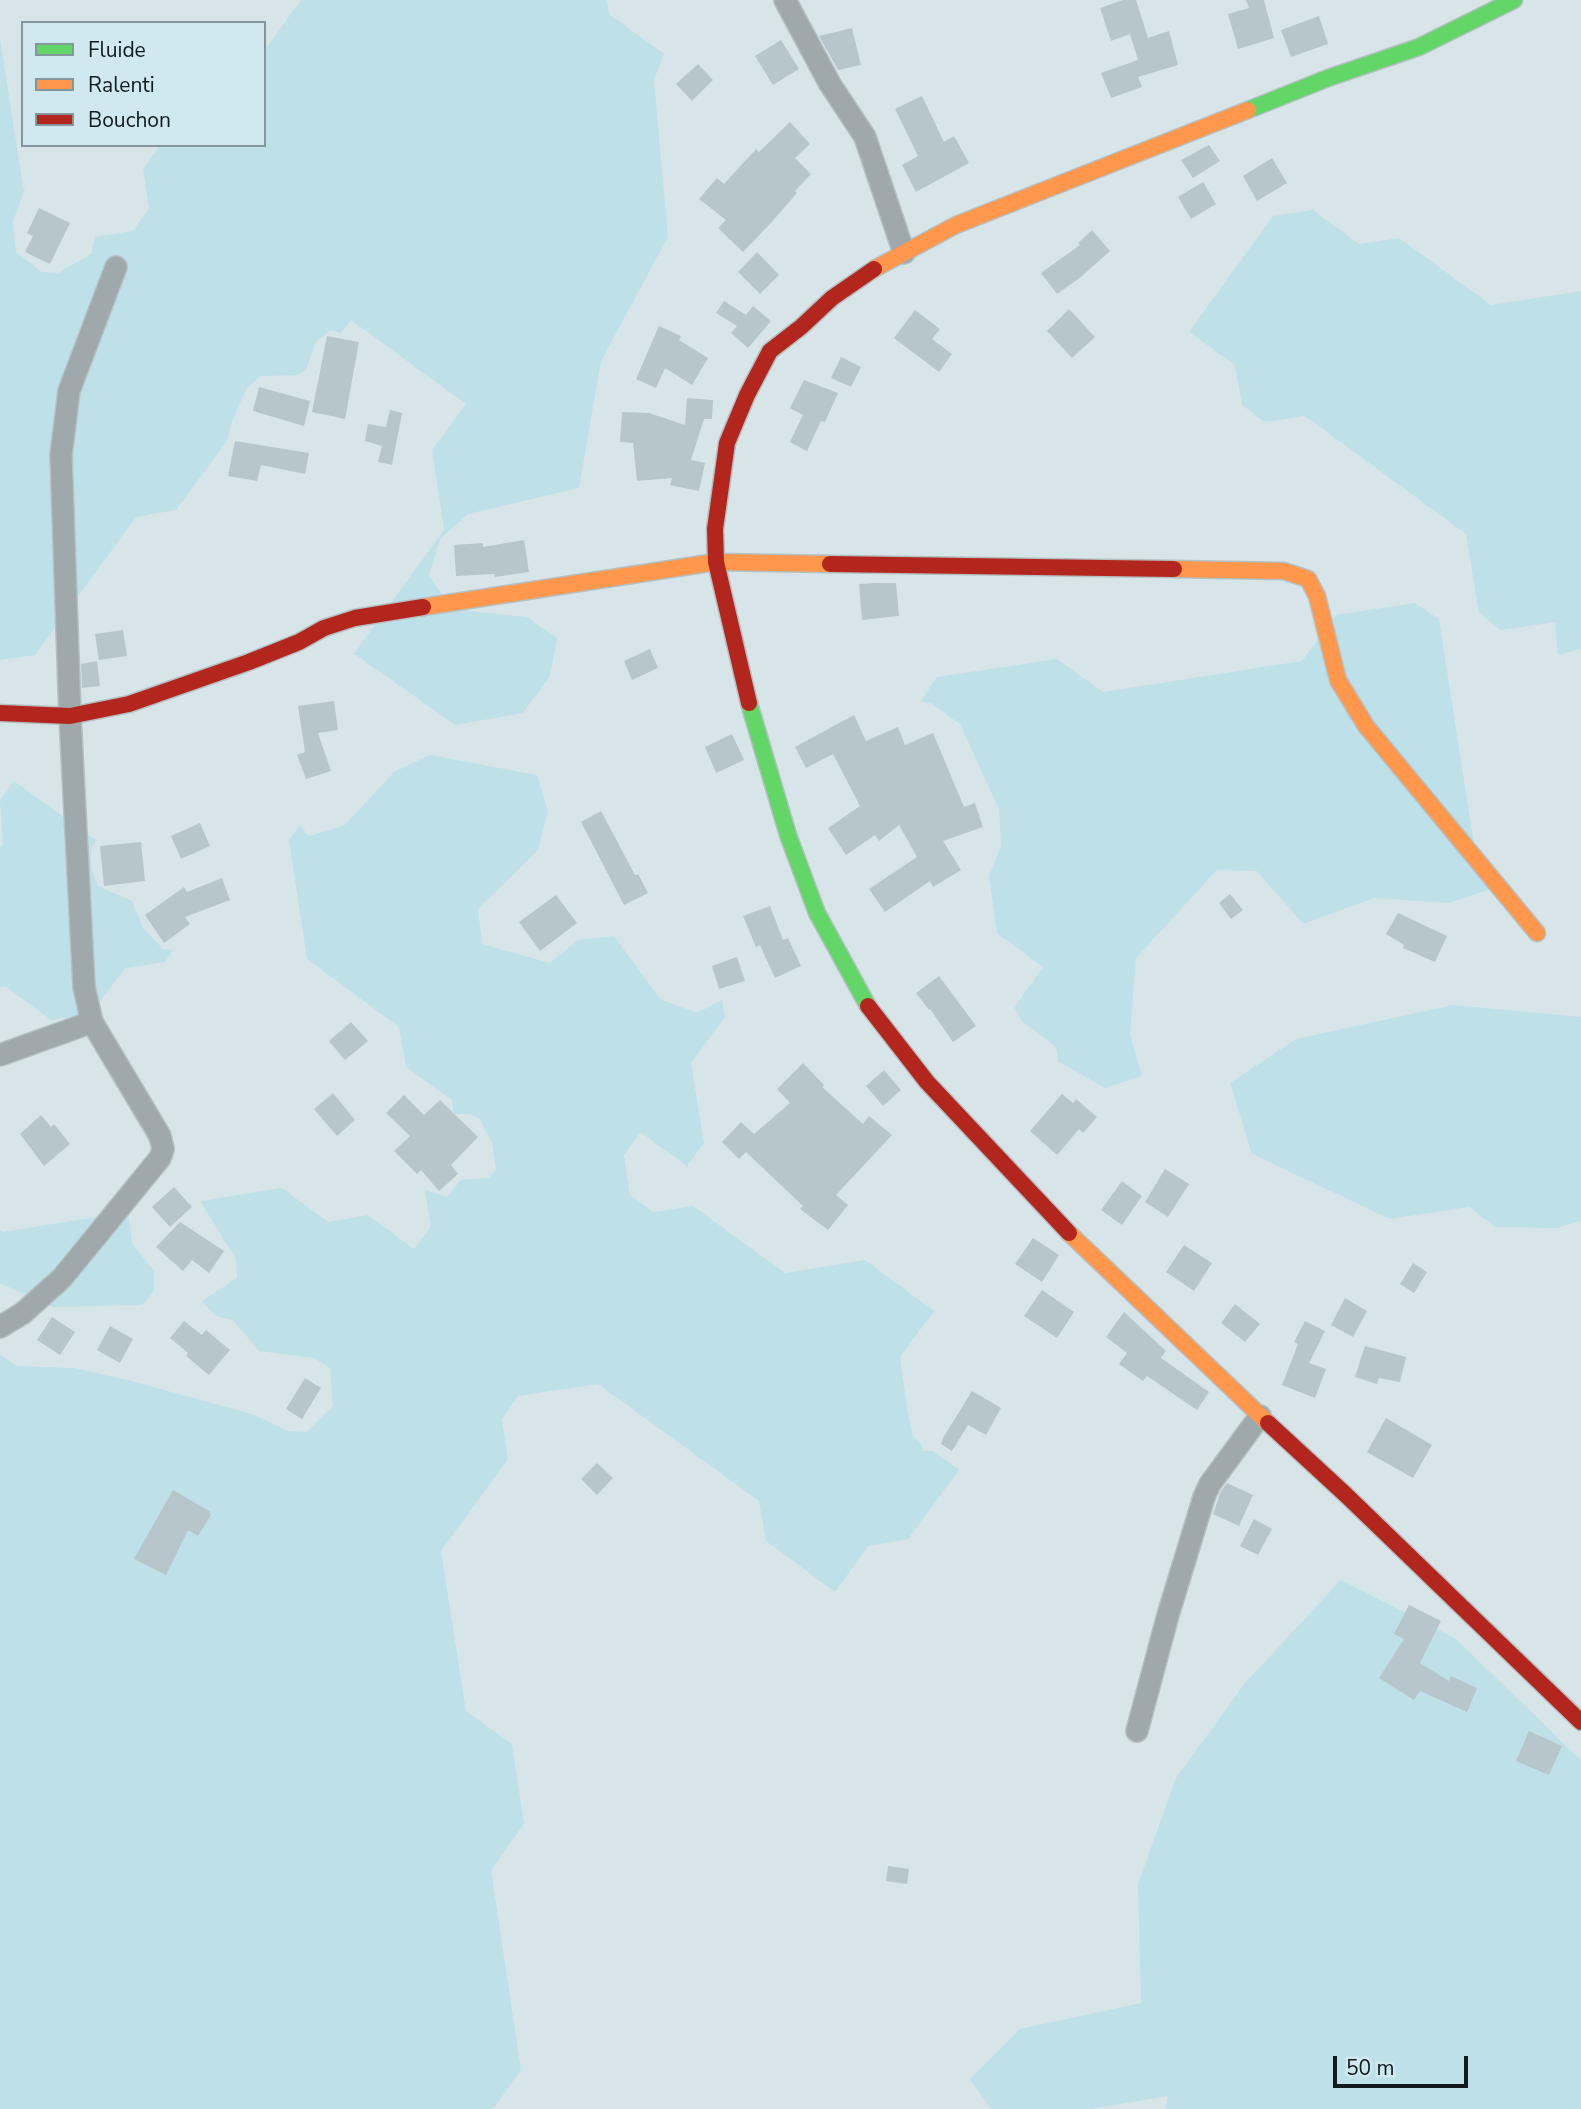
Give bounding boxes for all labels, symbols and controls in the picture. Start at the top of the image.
legend [21,21,266,147]
text: Fluide [88,36,146,64]
text: Ralenti [88,71,155,99]
text: Bouchon [88,106,171,134]
scale bar [1336,2042,1471,2086]
text: 50 m [1346,2054,1395,2082]

